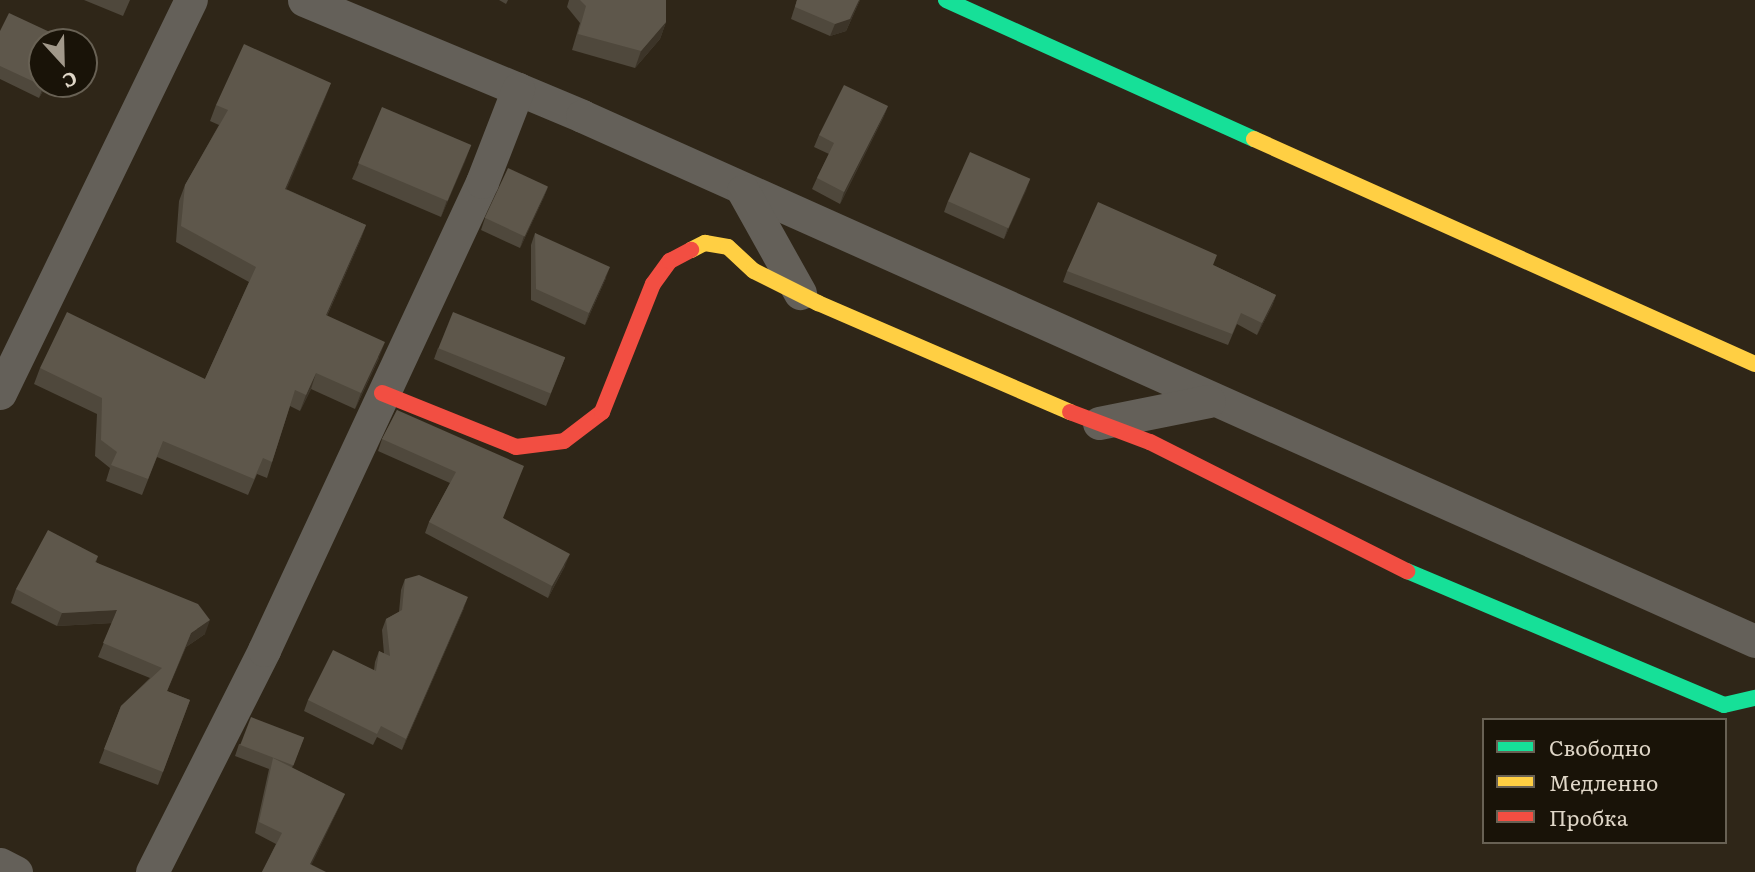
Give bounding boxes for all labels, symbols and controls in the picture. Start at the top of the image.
north arrow [28,28,98,98]
text: С [59,65,82,96]
legend [1482,718,1727,844]
text: Свободно [1549,731,1651,762]
text: Медленно [1549,766,1658,797]
text: Пробка [1549,801,1628,832]

